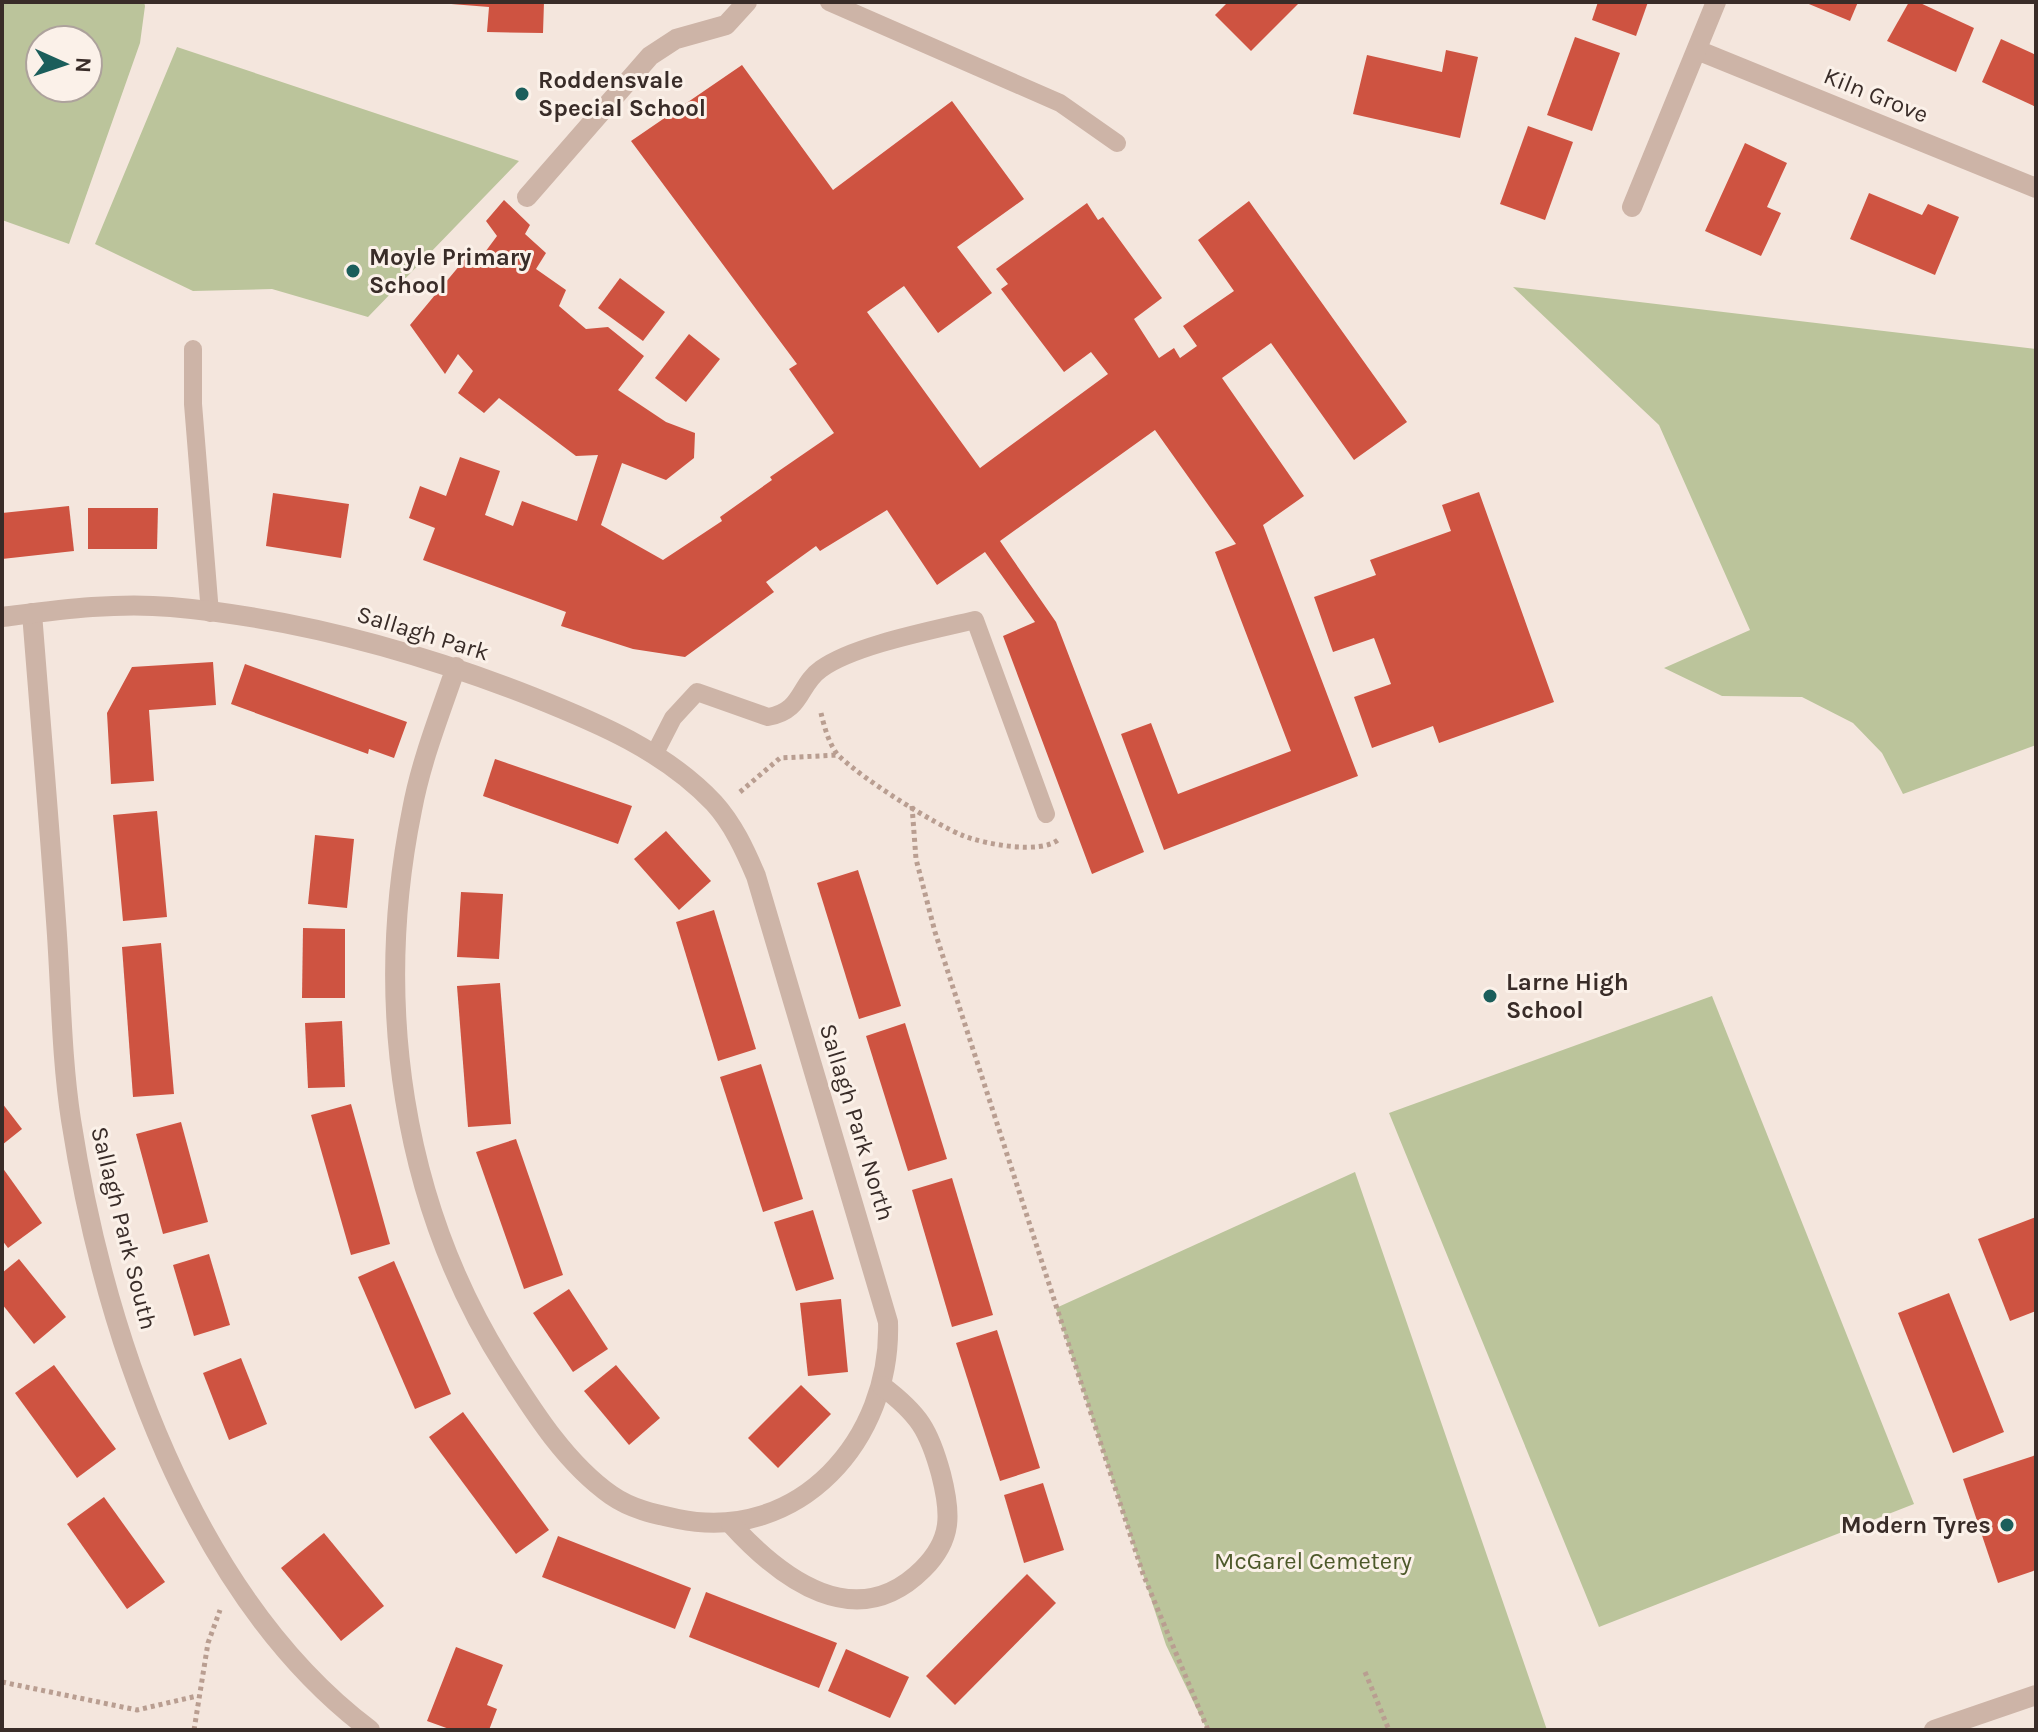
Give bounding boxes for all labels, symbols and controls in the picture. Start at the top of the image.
north arrow [24,24,104,104]
text: N [70,56,96,74]
street label: Kiln Grove [1820,61,1932,129]
place label: Roddensvale Special School [538,66,706,122]
marker: Roddensvale Special School [513,85,531,103]
place label: Moyle Primary School [369,243,531,299]
marker: Moyle Primary School [344,262,362,280]
street label: Sallagh Park [353,600,493,666]
place label: Larne High School [1506,968,1629,1024]
marker: Larne High School [1481,987,1499,1005]
street label: Sallagh Park North [814,1020,900,1224]
street label: Sallagh Park South [85,1124,163,1332]
place label: Modern Tyres [1841,1511,1991,1539]
marker: Modern Tyres [1998,1516,2016,1534]
park label: McGarel Cemetery [1214,1547,1412,1575]

